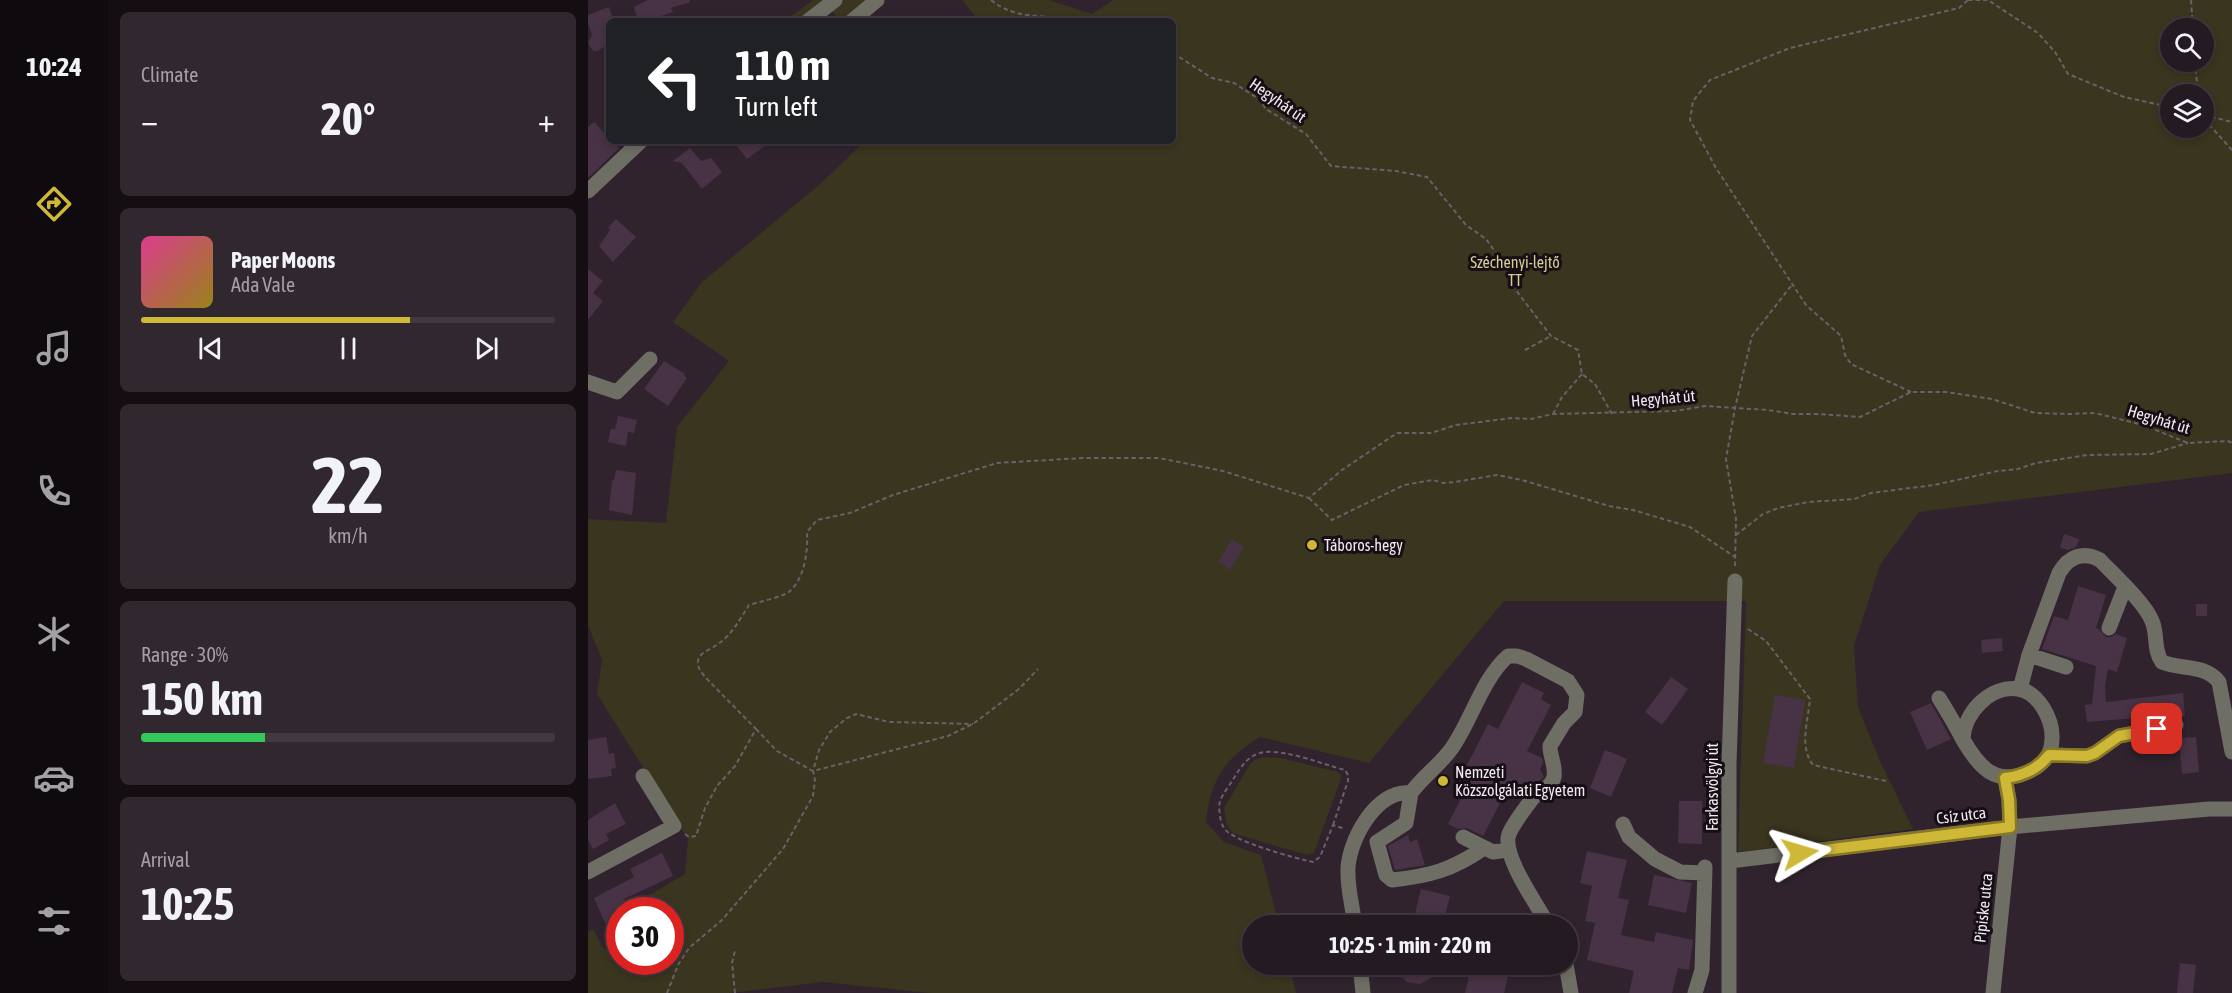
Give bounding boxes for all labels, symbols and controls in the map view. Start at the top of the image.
map controls [2160,18,2214,138]
button: search [2160,18,2214,72]
text: 110 m [735,41,830,89]
icon: left [636,42,714,120]
text: 10:24 [26,51,82,82]
text: Climate [141,63,198,86]
street label: Hegyhát út [1246,74,1310,127]
button: layers [2160,84,2214,138]
text: Turn left [735,91,818,122]
text: 20° [321,93,375,145]
text: − [141,101,158,139]
text: + [538,101,555,139]
icon: directions [33,183,75,225]
text: Paper Moons [231,247,335,273]
park label: Széchenyi-lejtő TT [1470,253,1560,289]
text: Ada Vale [231,273,295,296]
icon: music [33,327,75,369]
icon: previous [194,332,227,365]
icon: pause [332,332,365,365]
icon: next [470,332,503,365]
street label: Hegyhát út [1630,386,1696,411]
street label: Hegyhát út [2125,401,2193,438]
text: 22 [311,440,385,530]
icon: phone [33,470,75,512]
text: km/h [328,524,368,547]
place label: Táboros-hegy [1324,536,1403,555]
marker: Táboros-hegy [1305,538,1319,552]
icon: climate [33,613,75,655]
text: Range · 30% [141,643,228,666]
text: 150 km [141,673,263,725]
pin [2131,703,2182,754]
icon: arrive [2140,712,2173,745]
street label: Farkasvölgyi út [1703,743,1722,831]
icon: car [33,757,75,799]
place label: Nemzeti Közszolgálati Egyetem [1455,763,1585,800]
marker: Nemzeti Közszolgálati Egyetem [1436,774,1450,788]
street label: Csíz utca [1935,803,1987,827]
position arrow [1768,821,1832,885]
text: Arrival [141,848,190,871]
street label: Pipiske utca [1970,872,1997,944]
text: 10:25 [141,878,235,930]
speed limit sign: 30 [606,897,684,975]
icon: filters [33,900,75,942]
text: 10:25 · 1 min · 220 m [1329,932,1491,958]

